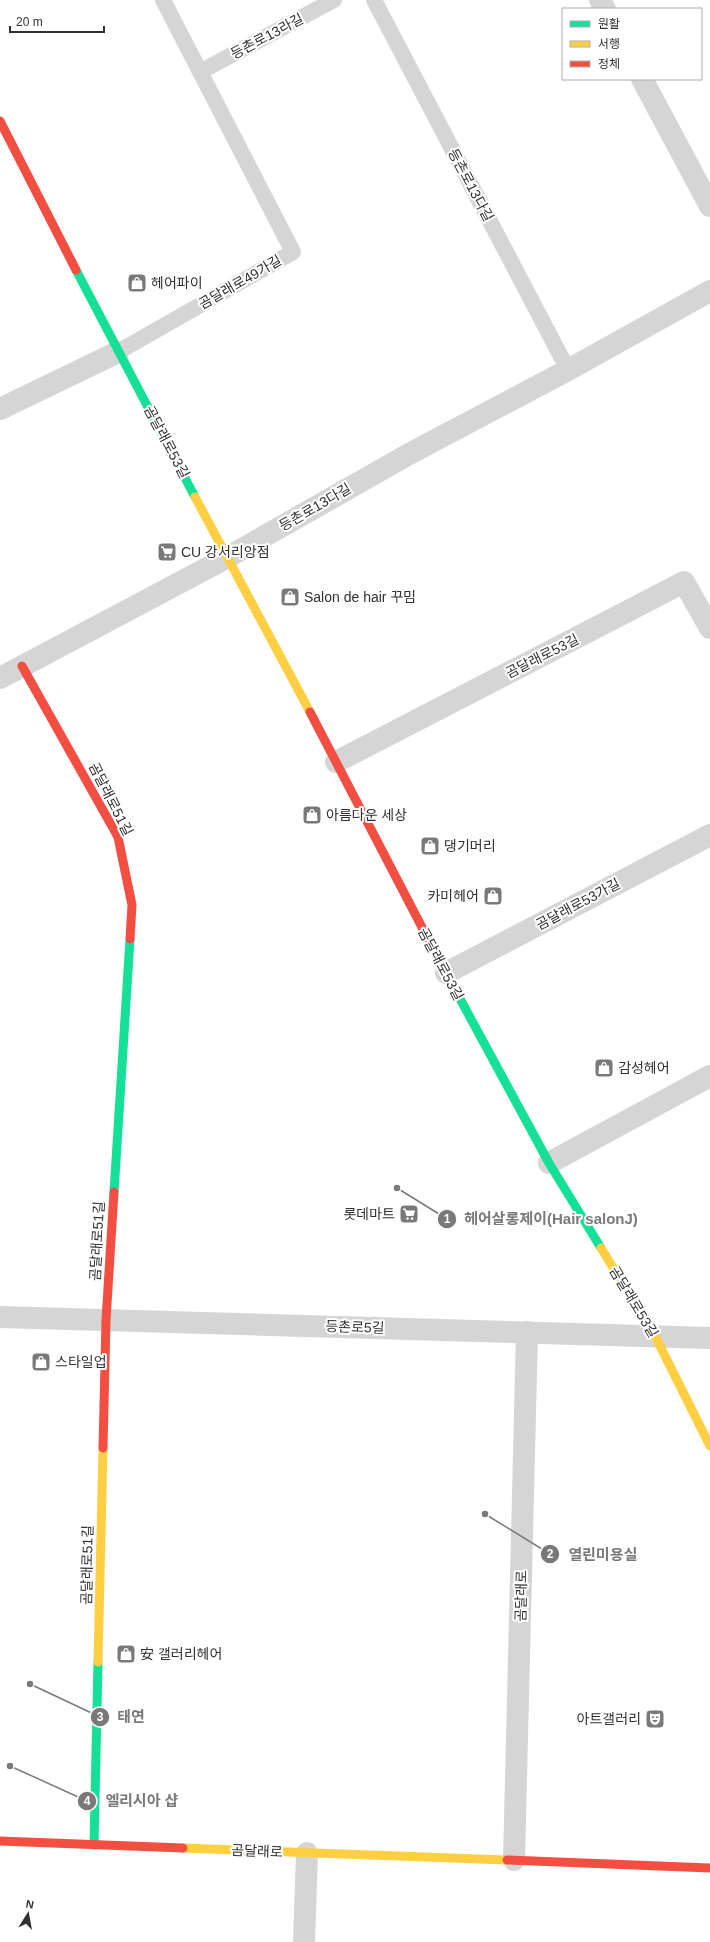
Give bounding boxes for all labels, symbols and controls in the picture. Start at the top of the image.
scale bar [10,8,104,34]
legend [562,8,702,80]
street label: 등촌로13라길 [228,10,306,62]
text: 20 m [16,15,43,29]
text: 원활 [598,17,620,31]
text: 서행 [598,37,620,51]
text: 정체 [598,57,620,71]
street label: 등촌로13다길 [445,146,497,224]
street label: 곰달래로49가길 [196,252,284,312]
shop icon: 헤어파이 [126,272,148,294]
place label: 헤어파이 [151,275,203,291]
street label: 곰달래로53길 [141,403,193,481]
street label: 등촌로13다길 [276,480,354,534]
supermarket icon: CU 강서리앙점 [156,541,178,563]
place label: CU 강서리앙점 [181,544,270,560]
shop icon: Salon de hair 꾸밈 [279,586,301,608]
place label: Salon de hair 꾸밈 [304,589,416,605]
street label: 곰달래로53길 [503,631,581,681]
street label: 곰달래로51길 [86,760,136,838]
shop icon: 아름다운 세상 [301,804,323,826]
place label: 아름다운 세상 [326,807,407,823]
shop icon: 댕기머리 [419,835,441,857]
place label: 댕기머리 [444,838,496,854]
street label: 곰달래로53가길 [533,875,623,933]
shop icon: 카미헤어 [482,885,504,907]
place label: 카미헤어 [427,888,479,904]
street label: 곰달래로53길 [415,925,467,1003]
shop icon: 감성헤어 [593,1057,615,1079]
place label: 감성헤어 [618,1060,670,1076]
street label: 곰달래로51길 [87,1201,107,1281]
supermarket icon: 롯데마트 [398,1203,420,1225]
place label: 롯데마트 [343,1206,395,1222]
callout: 헤어살롱제이(Hair salonJ) [437,1206,646,1233]
text: 헤어살롱제이(Hair salonJ) [464,1210,638,1227]
text: 1 [444,1212,451,1226]
street label: 곰달래로53길 [607,1264,661,1340]
street label: 등촌로5길 [325,1318,385,1336]
shop icon: 스타일업 [30,1351,52,1373]
place label: 스타일업 [55,1354,107,1370]
street label: 곰달래로51길 [78,1525,96,1605]
callout: 열린미용실 [540,1541,645,1568]
text: 열린미용실 [568,1546,638,1563]
text: 2 [547,1547,554,1561]
street label: 곰달래로 [513,1570,529,1622]
shop icon: 安 갤러리헤어 [115,1643,137,1665]
place label: 安 갤러리헤어 [140,1646,222,1662]
callout: 태연 [90,1703,153,1730]
text: 태연 [117,1708,145,1725]
theatre icon: 아트갤러리 [644,1708,666,1730]
text: 3 [97,1710,104,1724]
place label: 아트갤러리 [577,1711,641,1727]
callout: 엘리시아 샵 [77,1788,187,1815]
text: 엘리시아 샵 [105,1792,179,1809]
text: 4 [84,1794,91,1808]
street label: 곰달래로 [231,1842,283,1860]
north arrow [8,1894,48,1934]
text: N [25,1898,35,1911]

